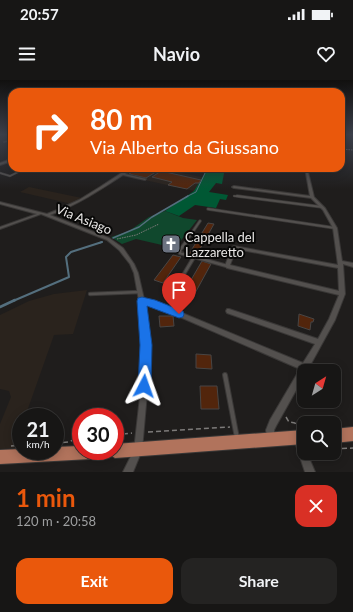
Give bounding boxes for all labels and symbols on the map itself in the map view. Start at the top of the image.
street label: Via Asiago [53,200,115,238]
place label: Cappella del Lazzaretto [185,229,255,260]
church icon: Cappella del Lazzaretto [160,233,182,255]
pin [162,273,196,314]
north arrow [297,364,341,408]
position arrow [123,365,165,407]
speed limit sign: 30 [72,408,124,460]

